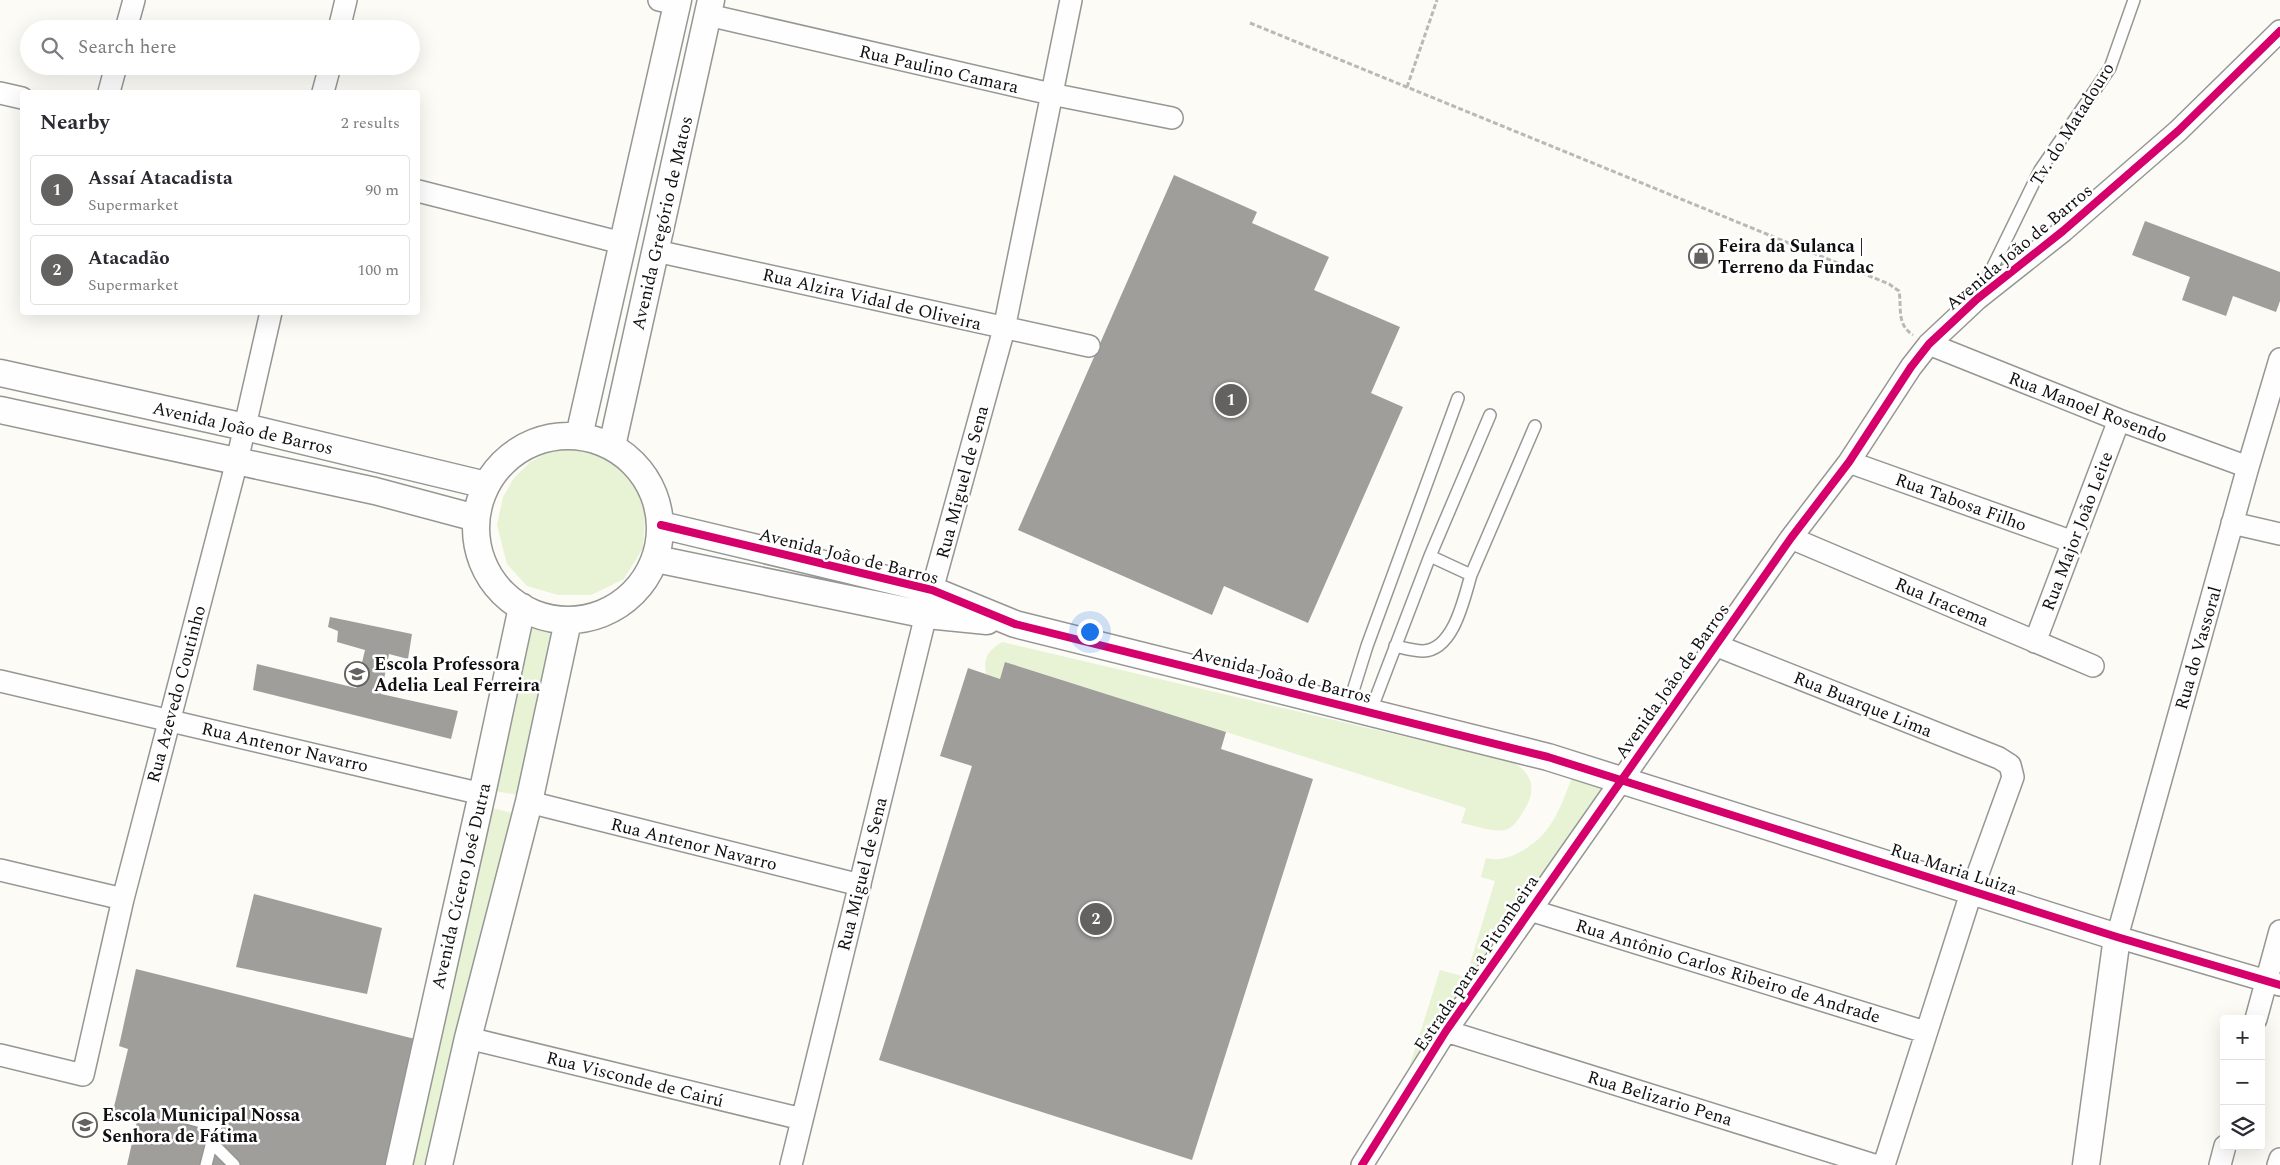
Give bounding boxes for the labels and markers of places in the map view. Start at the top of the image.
place label: Feira da Sulanca | Terreno da Fundac [1718,233,1874,281]
shop icon: Feira da Sulanca | Terreno da Fundac [1688,243,1714,269]
pin: 1 [1215,381,1247,419]
place label: Escola Professora Adelia Leal Ferreira [374,651,541,699]
school or university icon: Escola Professora Adelia Leal Ferreira [344,661,370,687]
pin: 2 [1080,900,1112,938]
place label: Escola Municipal Nossa Senhora de Fátima [102,1102,301,1150]
school or university icon: Escola Municipal Nossa Senhora de Fátima [72,1112,98,1138]

